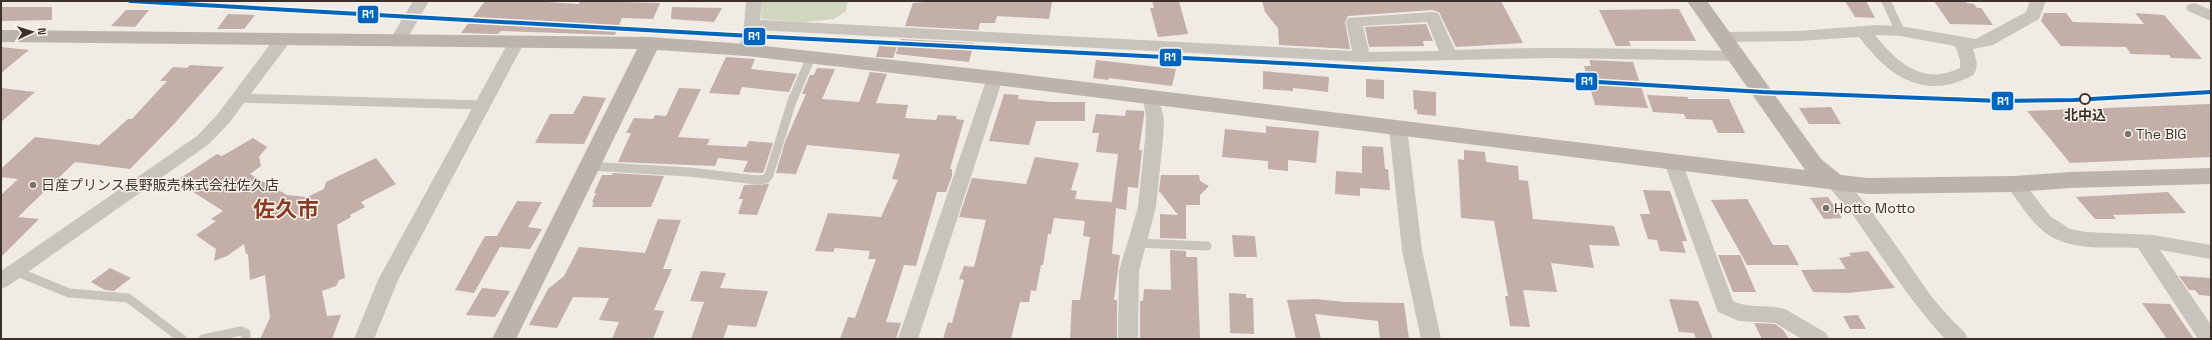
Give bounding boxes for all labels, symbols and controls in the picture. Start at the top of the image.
line badge: R1 [357,5,379,24]
text: R1 [362,7,374,21]
north arrow [12,12,52,52]
text: N [35,27,49,35]
line badge: R1 [743,27,766,46]
text: R1 [748,29,760,43]
line badge: R1 [1159,48,1182,67]
text: R1 [1164,50,1176,64]
line badge: R1 [1575,72,1598,91]
text: R1 [1581,74,1593,88]
line badge: R1 [1991,91,2014,111]
marker: 北中込 [2079,93,2091,105]
text: R1 [1997,94,2009,108]
place label: 北中込 [2064,106,2106,124]
place label: The BIG [2136,125,2187,143]
marker: The BIG [2123,129,2133,139]
place label: 日産プリンス長野販売株式会社佐久店 [41,176,279,194]
marker: 日産プリンス長野販売株式会社佐久店 [28,180,38,190]
district label: 佐久市 [253,195,319,223]
place label: Hotto Motto [1834,199,1915,217]
marker: Hotto Motto [1821,203,1831,213]

